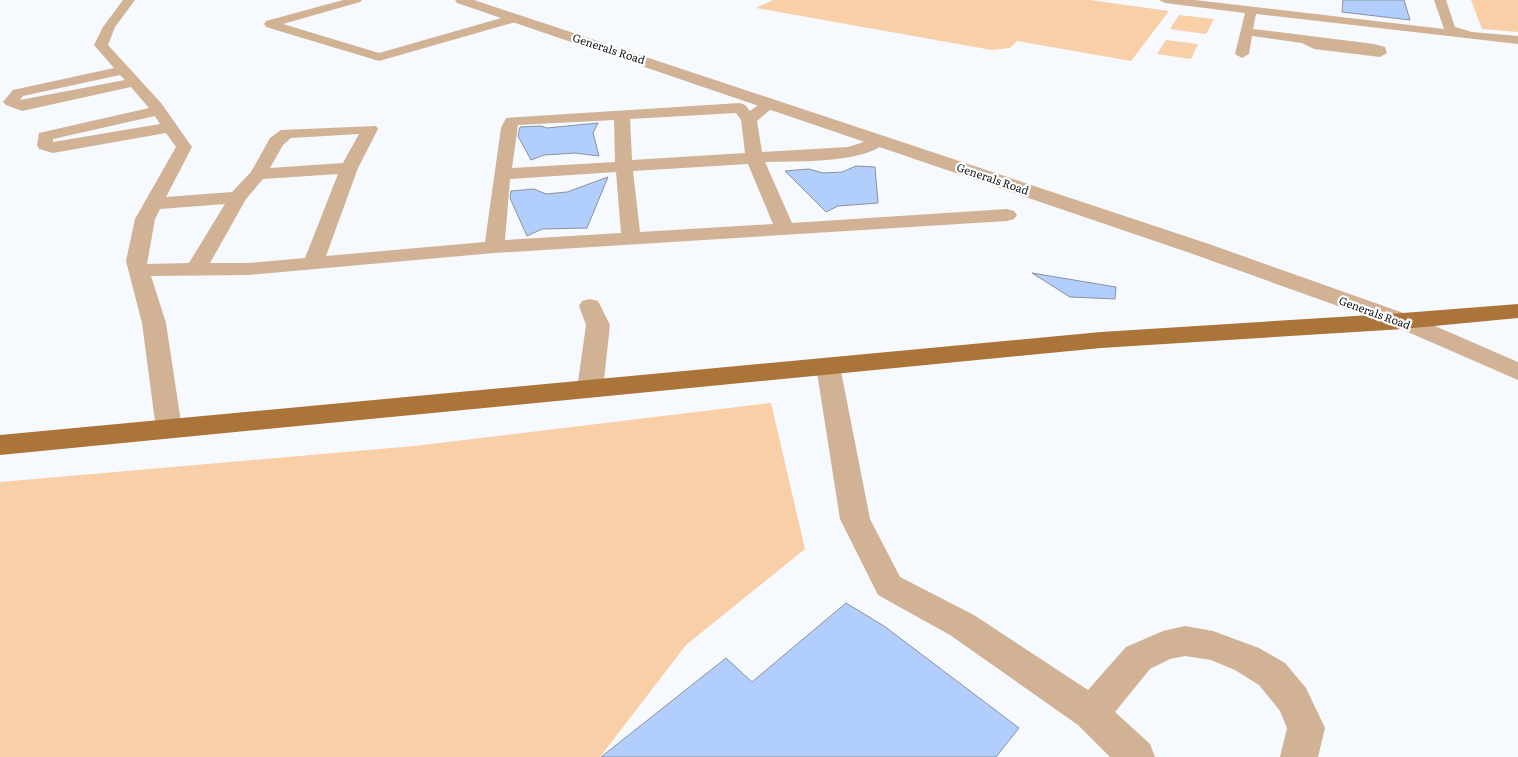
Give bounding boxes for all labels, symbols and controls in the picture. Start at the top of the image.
street label: Generals Road [571,29,648,67]
street label: Generals Road [955,158,1031,198]
street label: Generals Road [1337,292,1413,332]

